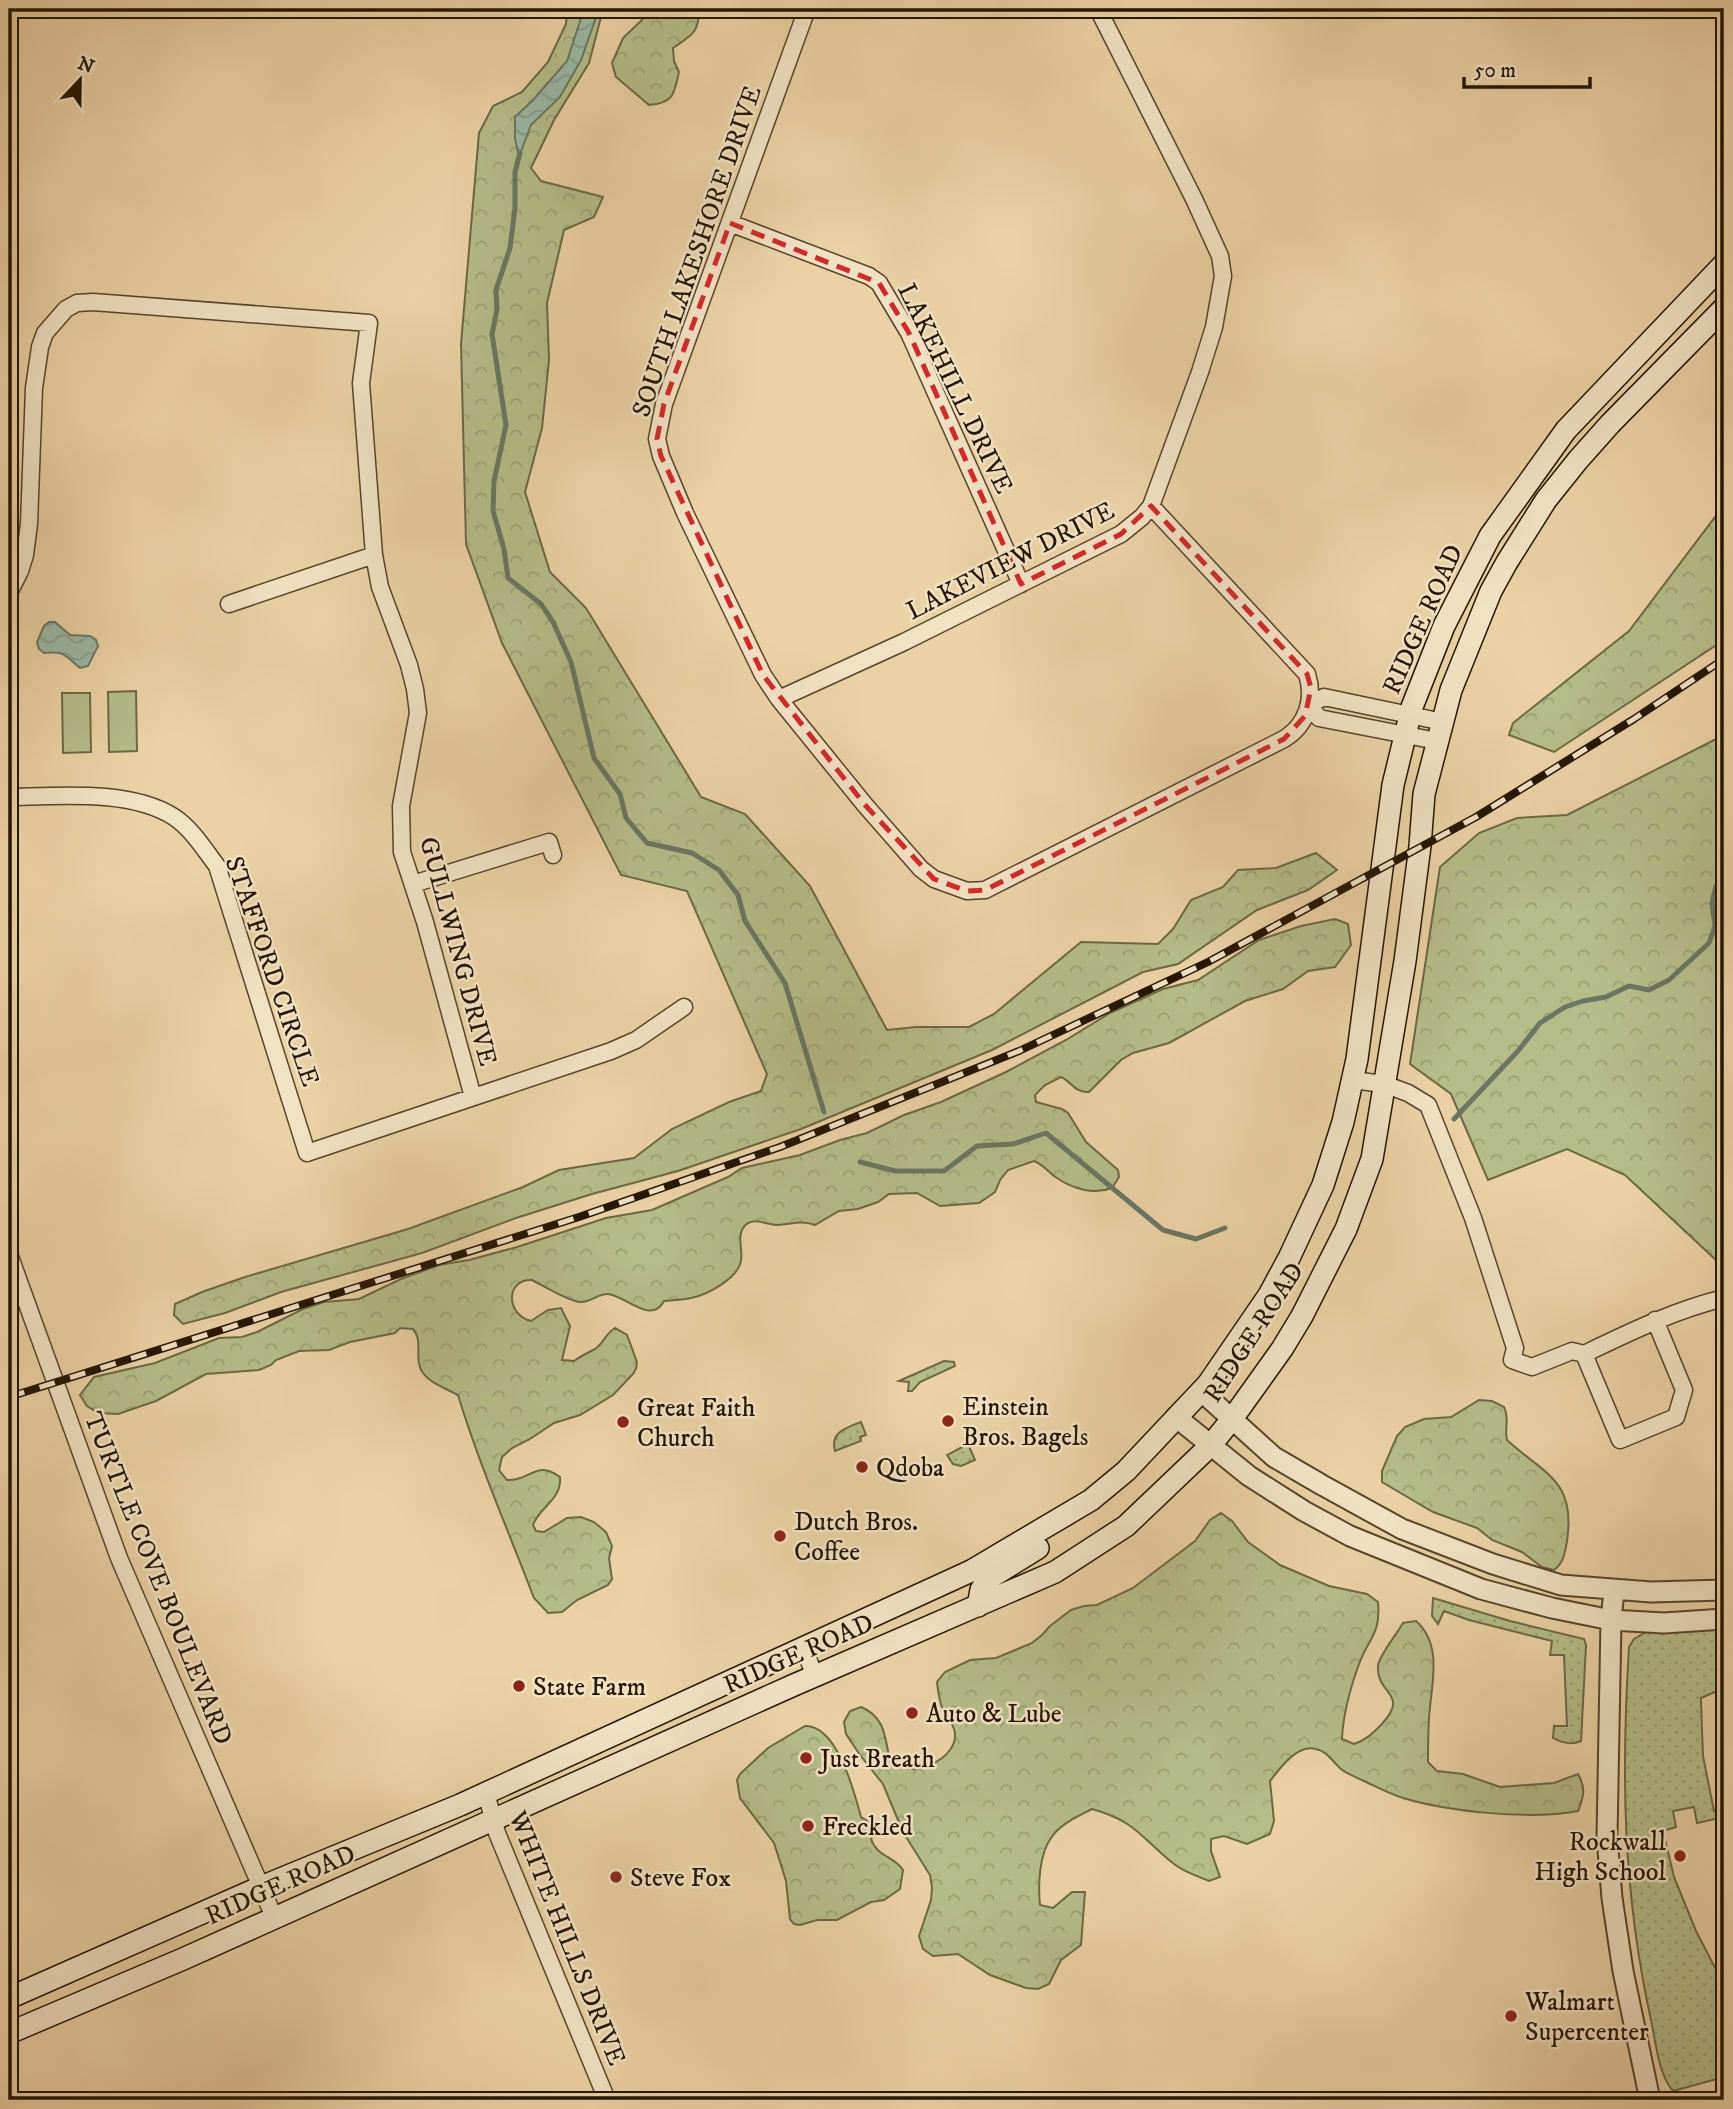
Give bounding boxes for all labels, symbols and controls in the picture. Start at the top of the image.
north arrow [46,46,116,116]
scale bar [1464,46,1590,90]
text: N [74,52,98,79]
text: 50 m [1474,58,1516,84]
street label: SOUTH LAKESHORE DRIVE [625,82,770,421]
street label: LAKEHILL DRIVE [889,278,1020,499]
street label: LAKEVIEW DRIVE [901,495,1120,628]
street label: RIDGE ROAD [1376,539,1471,700]
street label: GULLWING DRIVE [411,833,504,1070]
street label: STAFFORD CIRCLE [217,852,326,1091]
street label: RIDGE ROAD [1197,1256,1312,1409]
place label: Einstein Bros. Bagels [962,1391,1088,1454]
place label: Great Faith Church [637,1392,756,1455]
street label: TURTLE COVE BOULEVARD [76,1407,240,1750]
marker: Einstein Bros. Bagels [940,1413,956,1429]
marker: Great Faith Church [615,1414,631,1430]
place label: Qdoba [876,1452,944,1485]
marker: Qdoba [854,1459,870,1475]
place label: Dutch Bros. Coffee [794,1506,918,1569]
marker: Dutch Bros. Coffee [772,1528,788,1544]
street label: RIDGE ROAD [718,1607,879,1702]
place label: State Farm [533,1671,646,1704]
marker: State Farm [511,1678,527,1694]
place label: Auto & Lube [926,1698,1061,1731]
marker: Auto & Lube [904,1705,920,1721]
place label: Just Breath [818,1743,935,1776]
marker: Just Breath [798,1750,814,1766]
street label: WHITE HILLS DRIVE [500,1806,633,2070]
place label: Freckled [822,1811,913,1844]
marker: Freckled [800,1818,816,1834]
place label: Rockwall High School [1534,1826,1666,1889]
street label: RIDGE ROAD [200,1838,361,1933]
marker: Rockwall High School [1672,1848,1688,1864]
place label: Steve Fox [630,1862,731,1895]
marker: Steve Fox [608,1869,624,1885]
place label: Walmart Supercenter [1524,1986,1649,2049]
marker: Walmart Supercenter [1503,2008,1519,2024]

